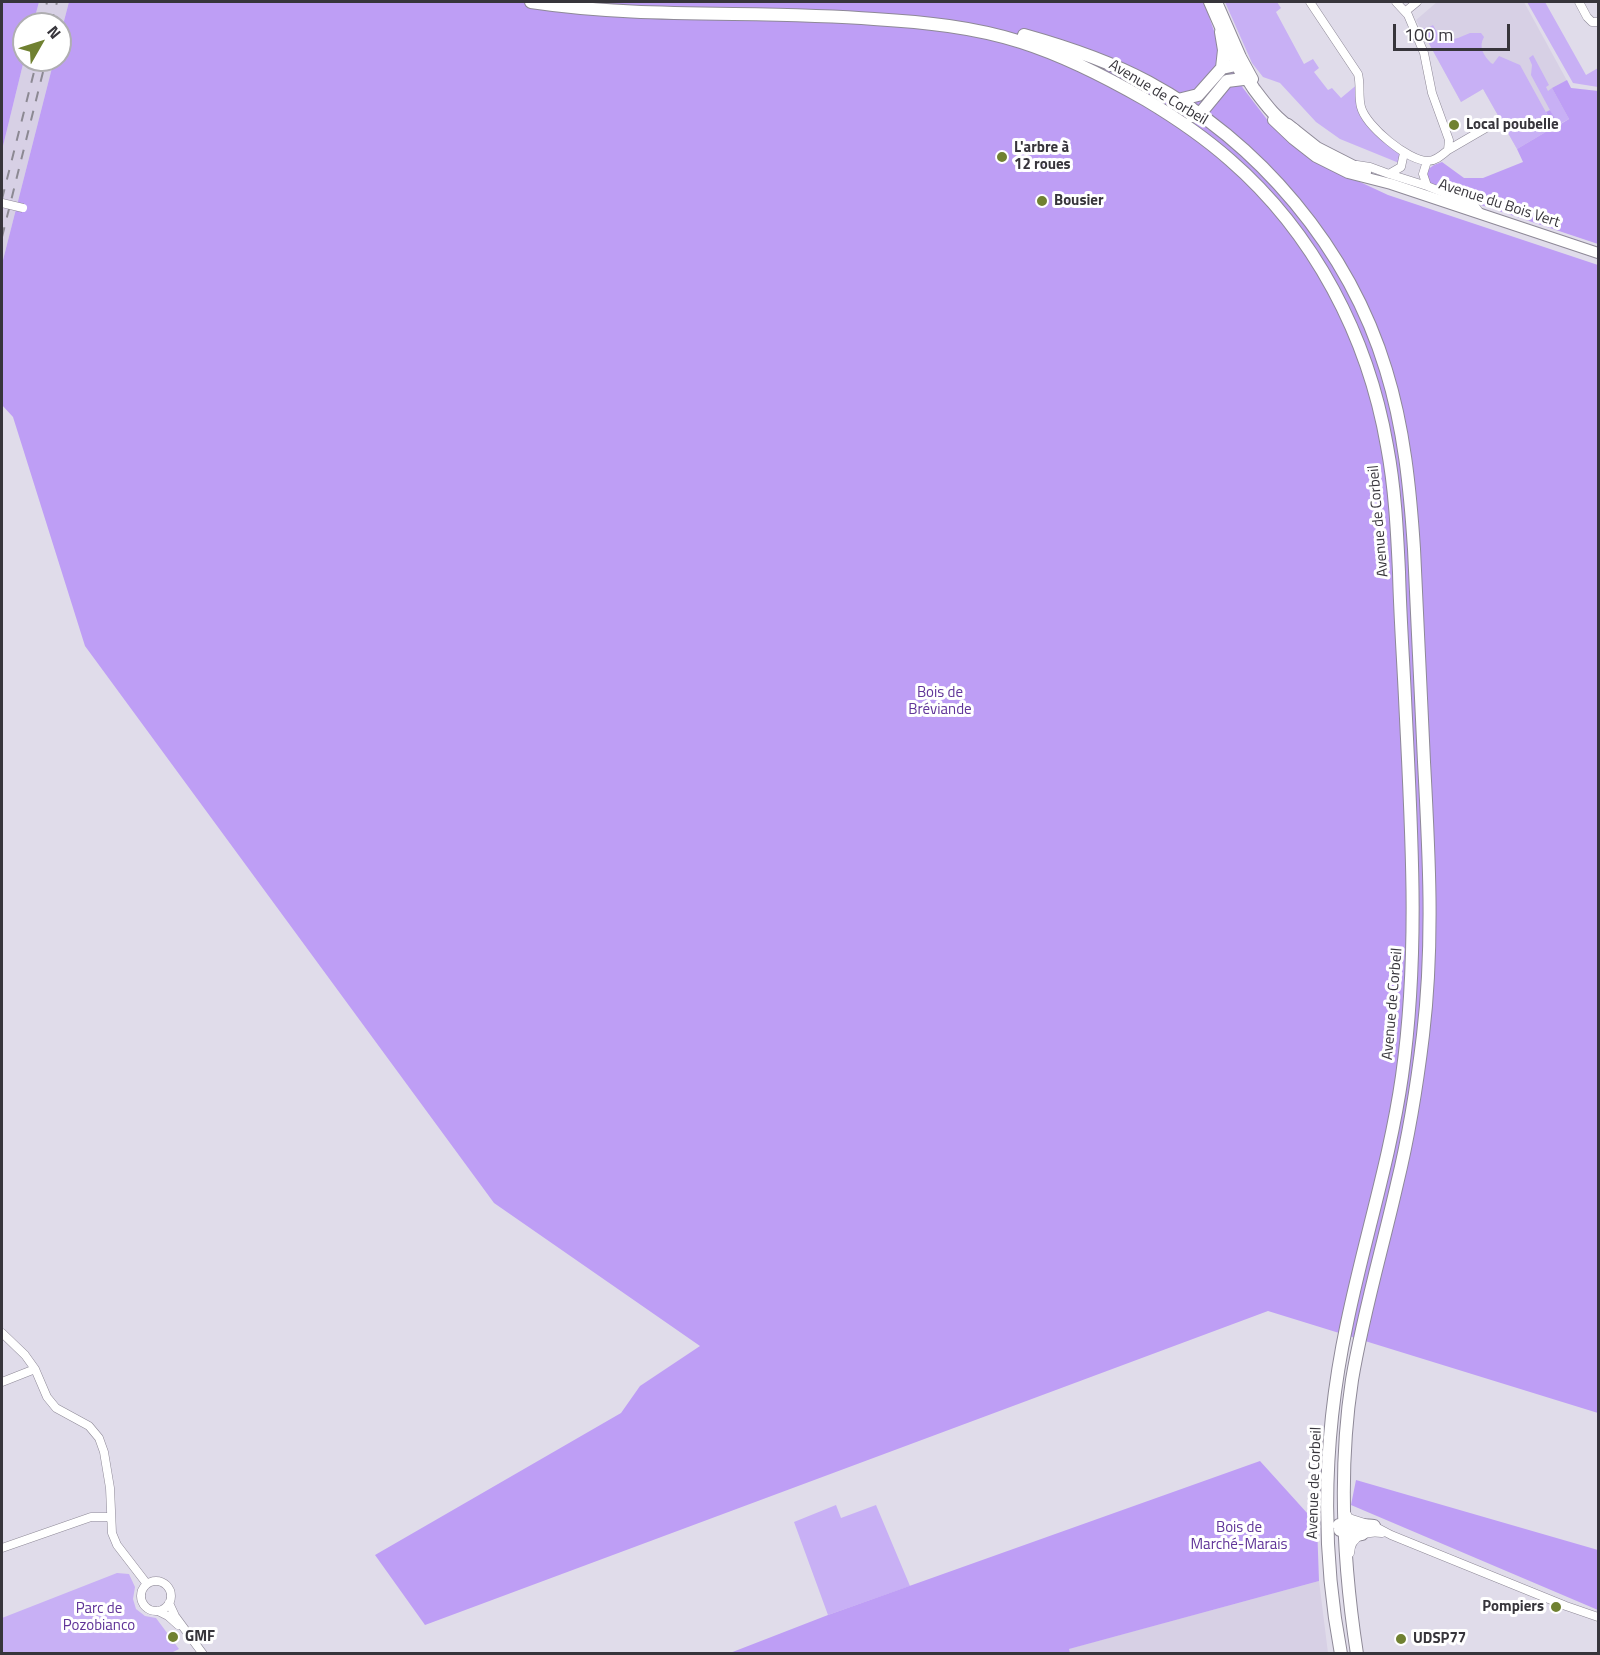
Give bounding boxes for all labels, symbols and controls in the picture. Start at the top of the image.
north arrow [12,12,72,72]
scale bar [1396,12,1513,50]
text: N [42,20,67,44]
text: 100 m [1404,21,1453,48]
street label: Avenue de Corbeil [1105,56,1211,130]
place label: Local poubelle [1466,116,1559,134]
marker: Local poubelle [1447,118,1461,132]
place label: L'arbre à 12 roues [1014,139,1071,174]
marker: L'arbre à 12 roues [995,150,1009,164]
street label: Avenue du Bois Vert [1436,176,1562,232]
place label: Bousier [1054,192,1104,210]
marker: Bousier [1035,194,1049,208]
street label: Avenue de Corbeil [1365,464,1393,578]
park label: Bois de Bréviande [908,684,972,719]
street label: Avenue de Corbeil [1379,947,1407,1061]
street label: Avenue de Corbeil [1304,1427,1326,1539]
park label: Bois de Marché-Marais [1191,1519,1287,1554]
place label: Pompiers [1482,1598,1544,1616]
park label: Parc de Pozobianco [63,1600,135,1635]
marker: Pompiers [1549,1600,1563,1614]
place label: GMF [185,1628,215,1646]
marker: GMF [166,1630,180,1644]
place label: UDSP77 [1413,1630,1466,1648]
marker: UDSP77 [1394,1632,1408,1646]

